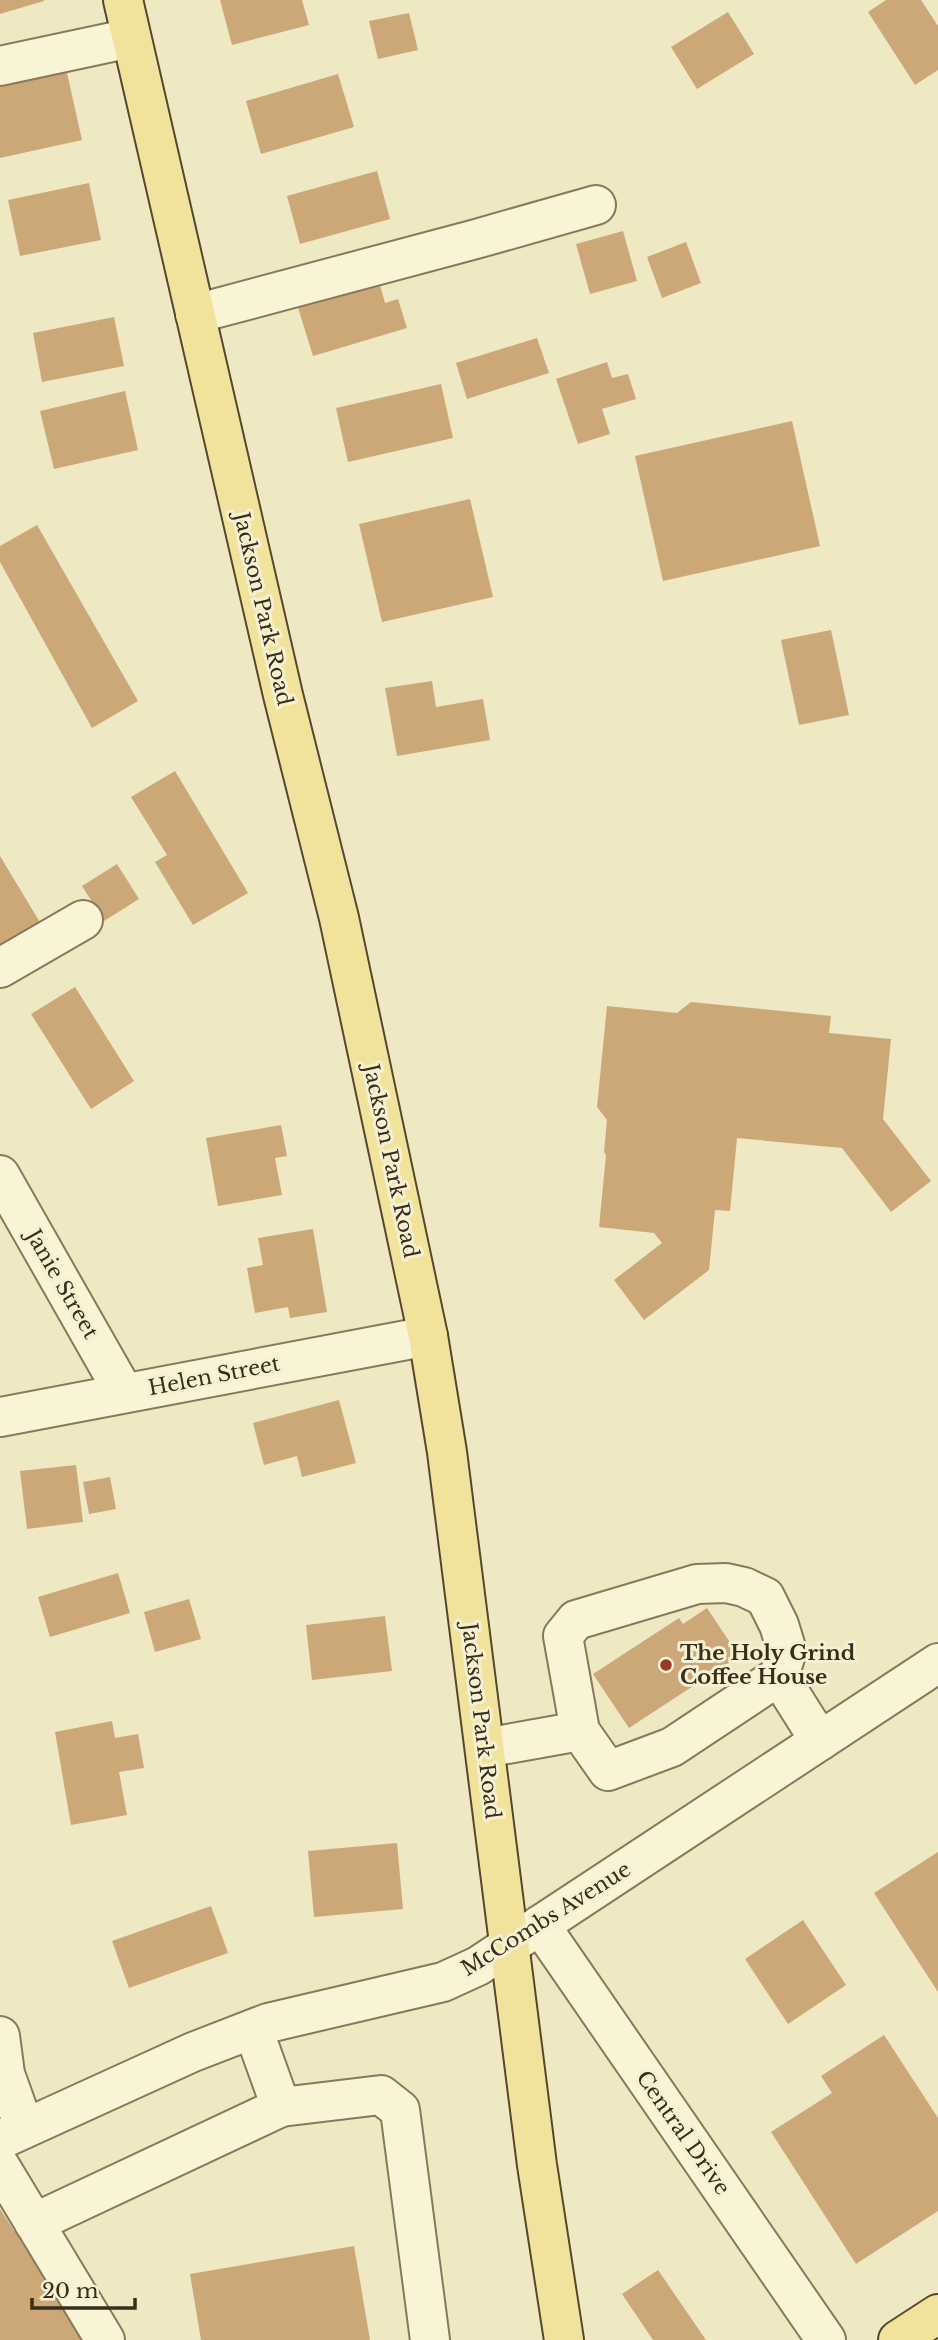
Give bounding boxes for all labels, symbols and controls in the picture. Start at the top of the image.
street label: Jackson Park Road [227,507,298,708]
street label: Jackson Park Road [357,1059,424,1260]
street label: Janie Street [19,1222,104,1343]
street label: Helen Street [146,1350,282,1401]
street label: Jackson Park Road [456,1618,506,1821]
place label: The Holy Grind Coffee House [680,1640,856,1690]
marker: The Holy Grind Coffee House [658,1657,674,1673]
street label: McCombs Avenue [456,1856,636,1982]
street label: Central Drive [631,2066,735,2200]
scale bar [32,2266,135,2310]
text: 20 m [42,2278,99,2304]

